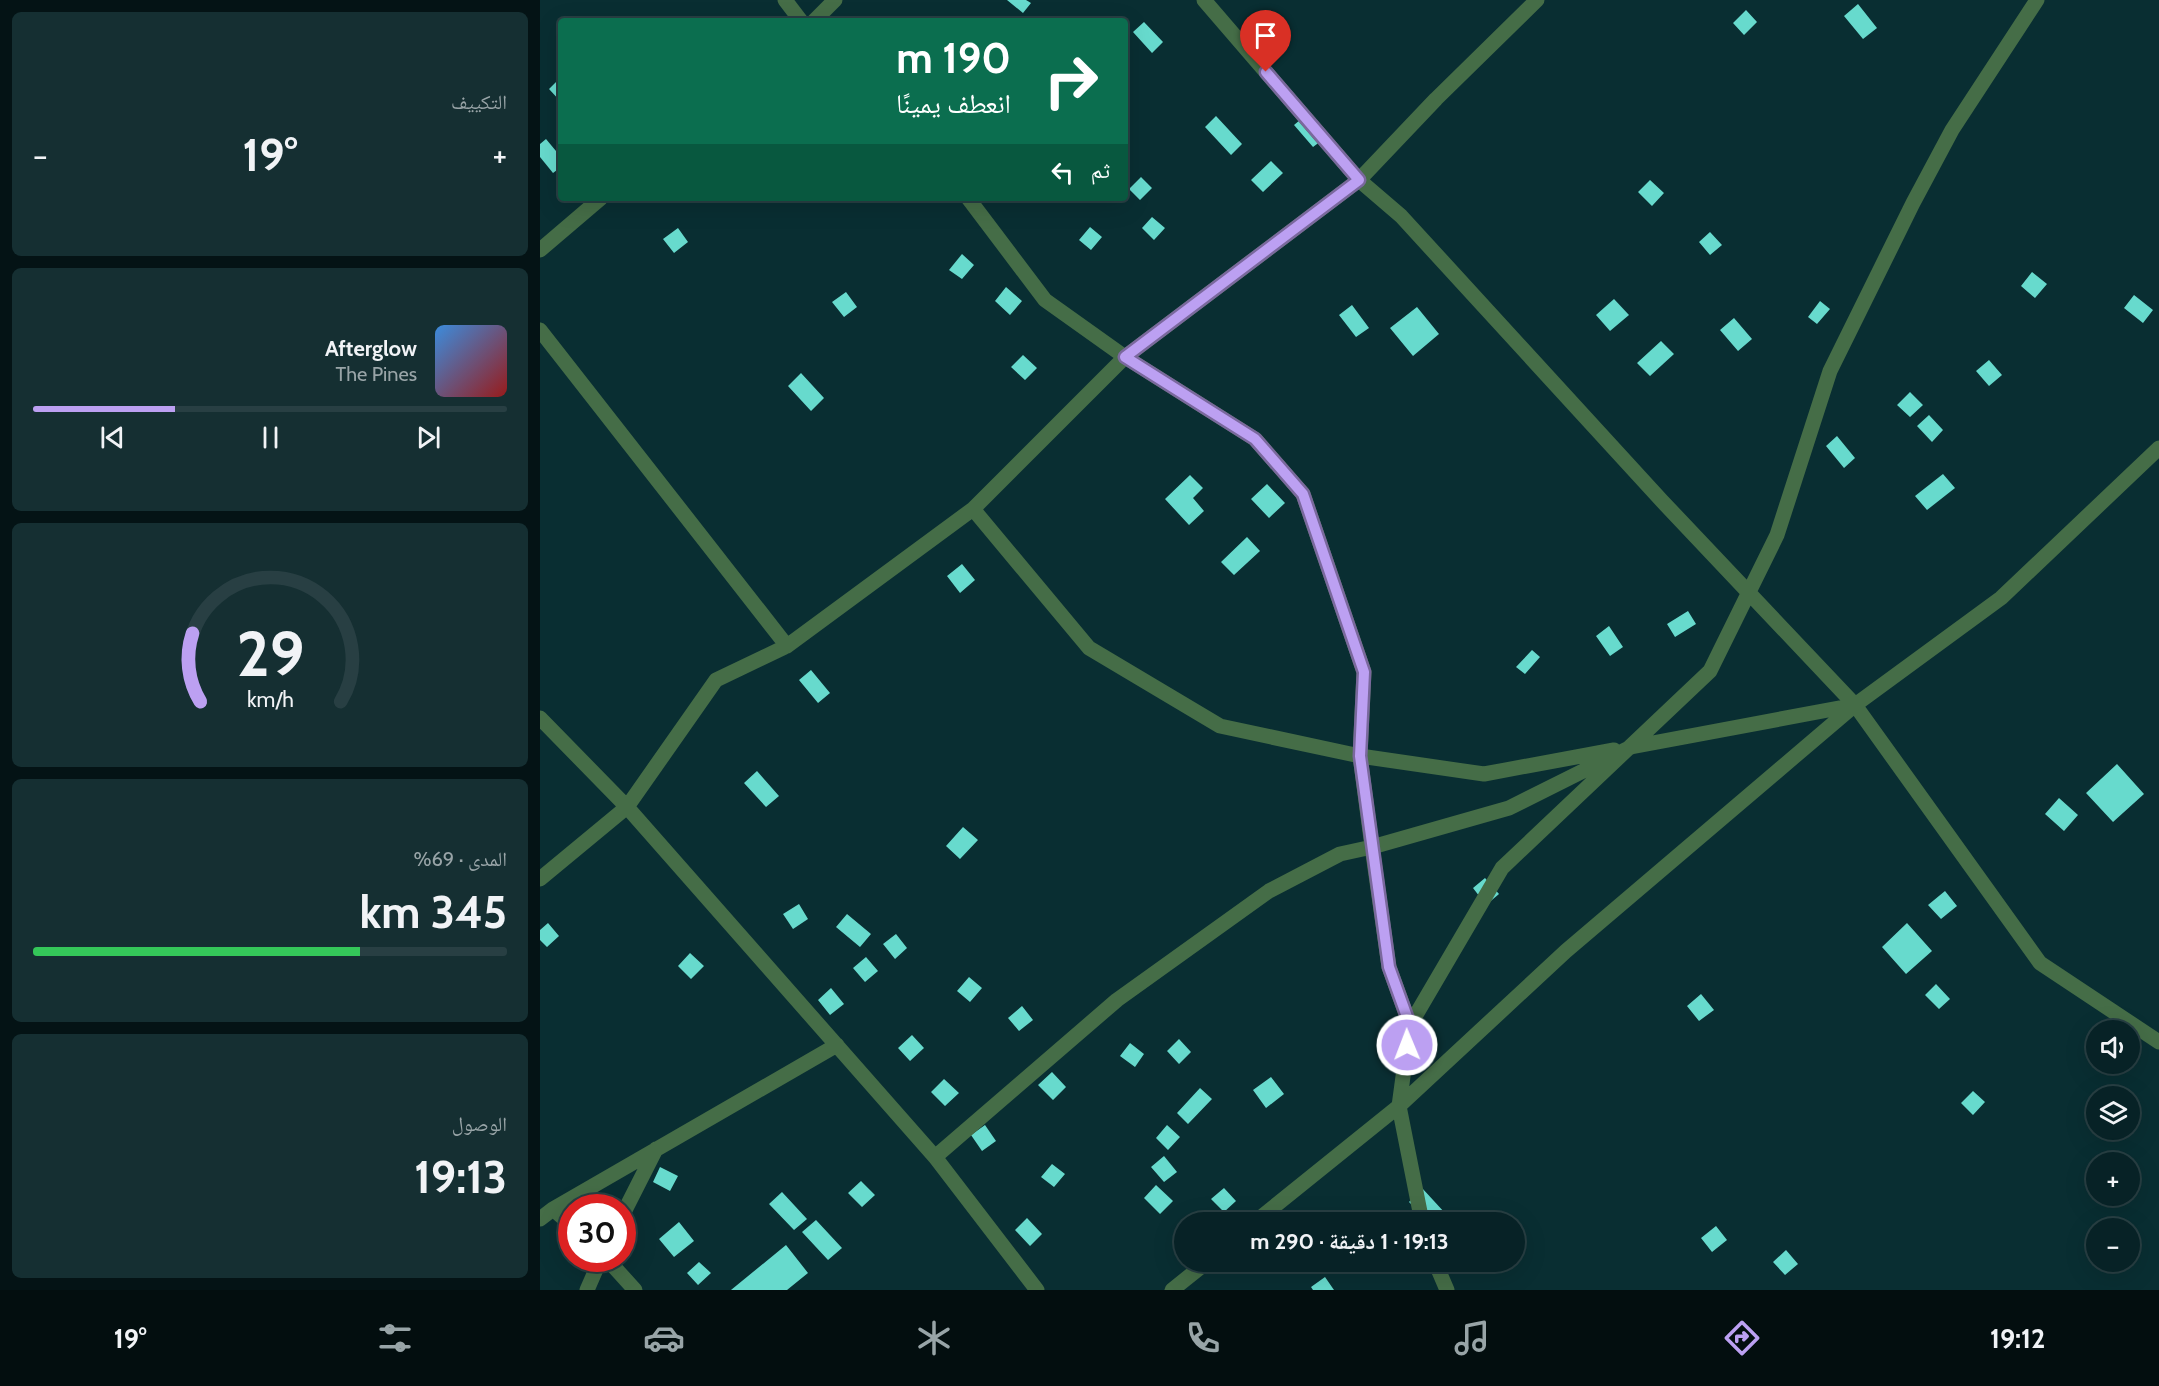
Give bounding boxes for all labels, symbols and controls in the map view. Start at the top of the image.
pin [1240,10,1291,72]
icon: arrive [1249,19,1282,52]
text: 190 m [896,32,1011,84]
icon: right [1032,42,1110,120]
text: انعطف يمينًا [896,87,1011,120]
text: التكييف [451,90,507,114]
text: 19° [243,128,297,182]
text: − [33,135,48,175]
text: + [492,135,507,175]
icon: left [1046,156,1079,189]
text: ثم [1091,157,1110,184]
text: Afterglow [325,335,417,362]
text: The Pines [336,362,417,386]
icon: previous [96,421,129,454]
icon: pause [254,421,287,454]
icon: next [412,421,445,454]
text: 29 [236,616,304,692]
text: km/h [247,686,293,712]
text: المدى · 69% [413,847,507,871]
text: 345 km [360,885,507,939]
position arrow [1375,1013,1439,1077]
map controls [2086,1020,2140,1272]
button: sound [2086,1020,2140,1074]
button: layers [2086,1086,2140,1140]
text: الوصول [452,1112,507,1136]
text: 19:13 [414,1150,507,1204]
button: + [2086,1152,2140,1206]
speed limit sign: 30 [558,1194,636,1272]
button: − [2086,1218,2140,1272]
text: 19:13 · 1 دقيقة · 290 m [1250,1228,1449,1255]
icon: filters [374,1317,416,1359]
icon: car [643,1317,685,1359]
icon: climate [913,1317,955,1359]
icon: phone [1182,1317,1224,1359]
icon: music [1451,1317,1493,1359]
icon: directions [1721,1317,1763,1359]
text: 19° [114,1322,147,1355]
text: 19:12 [1990,1322,2045,1355]

